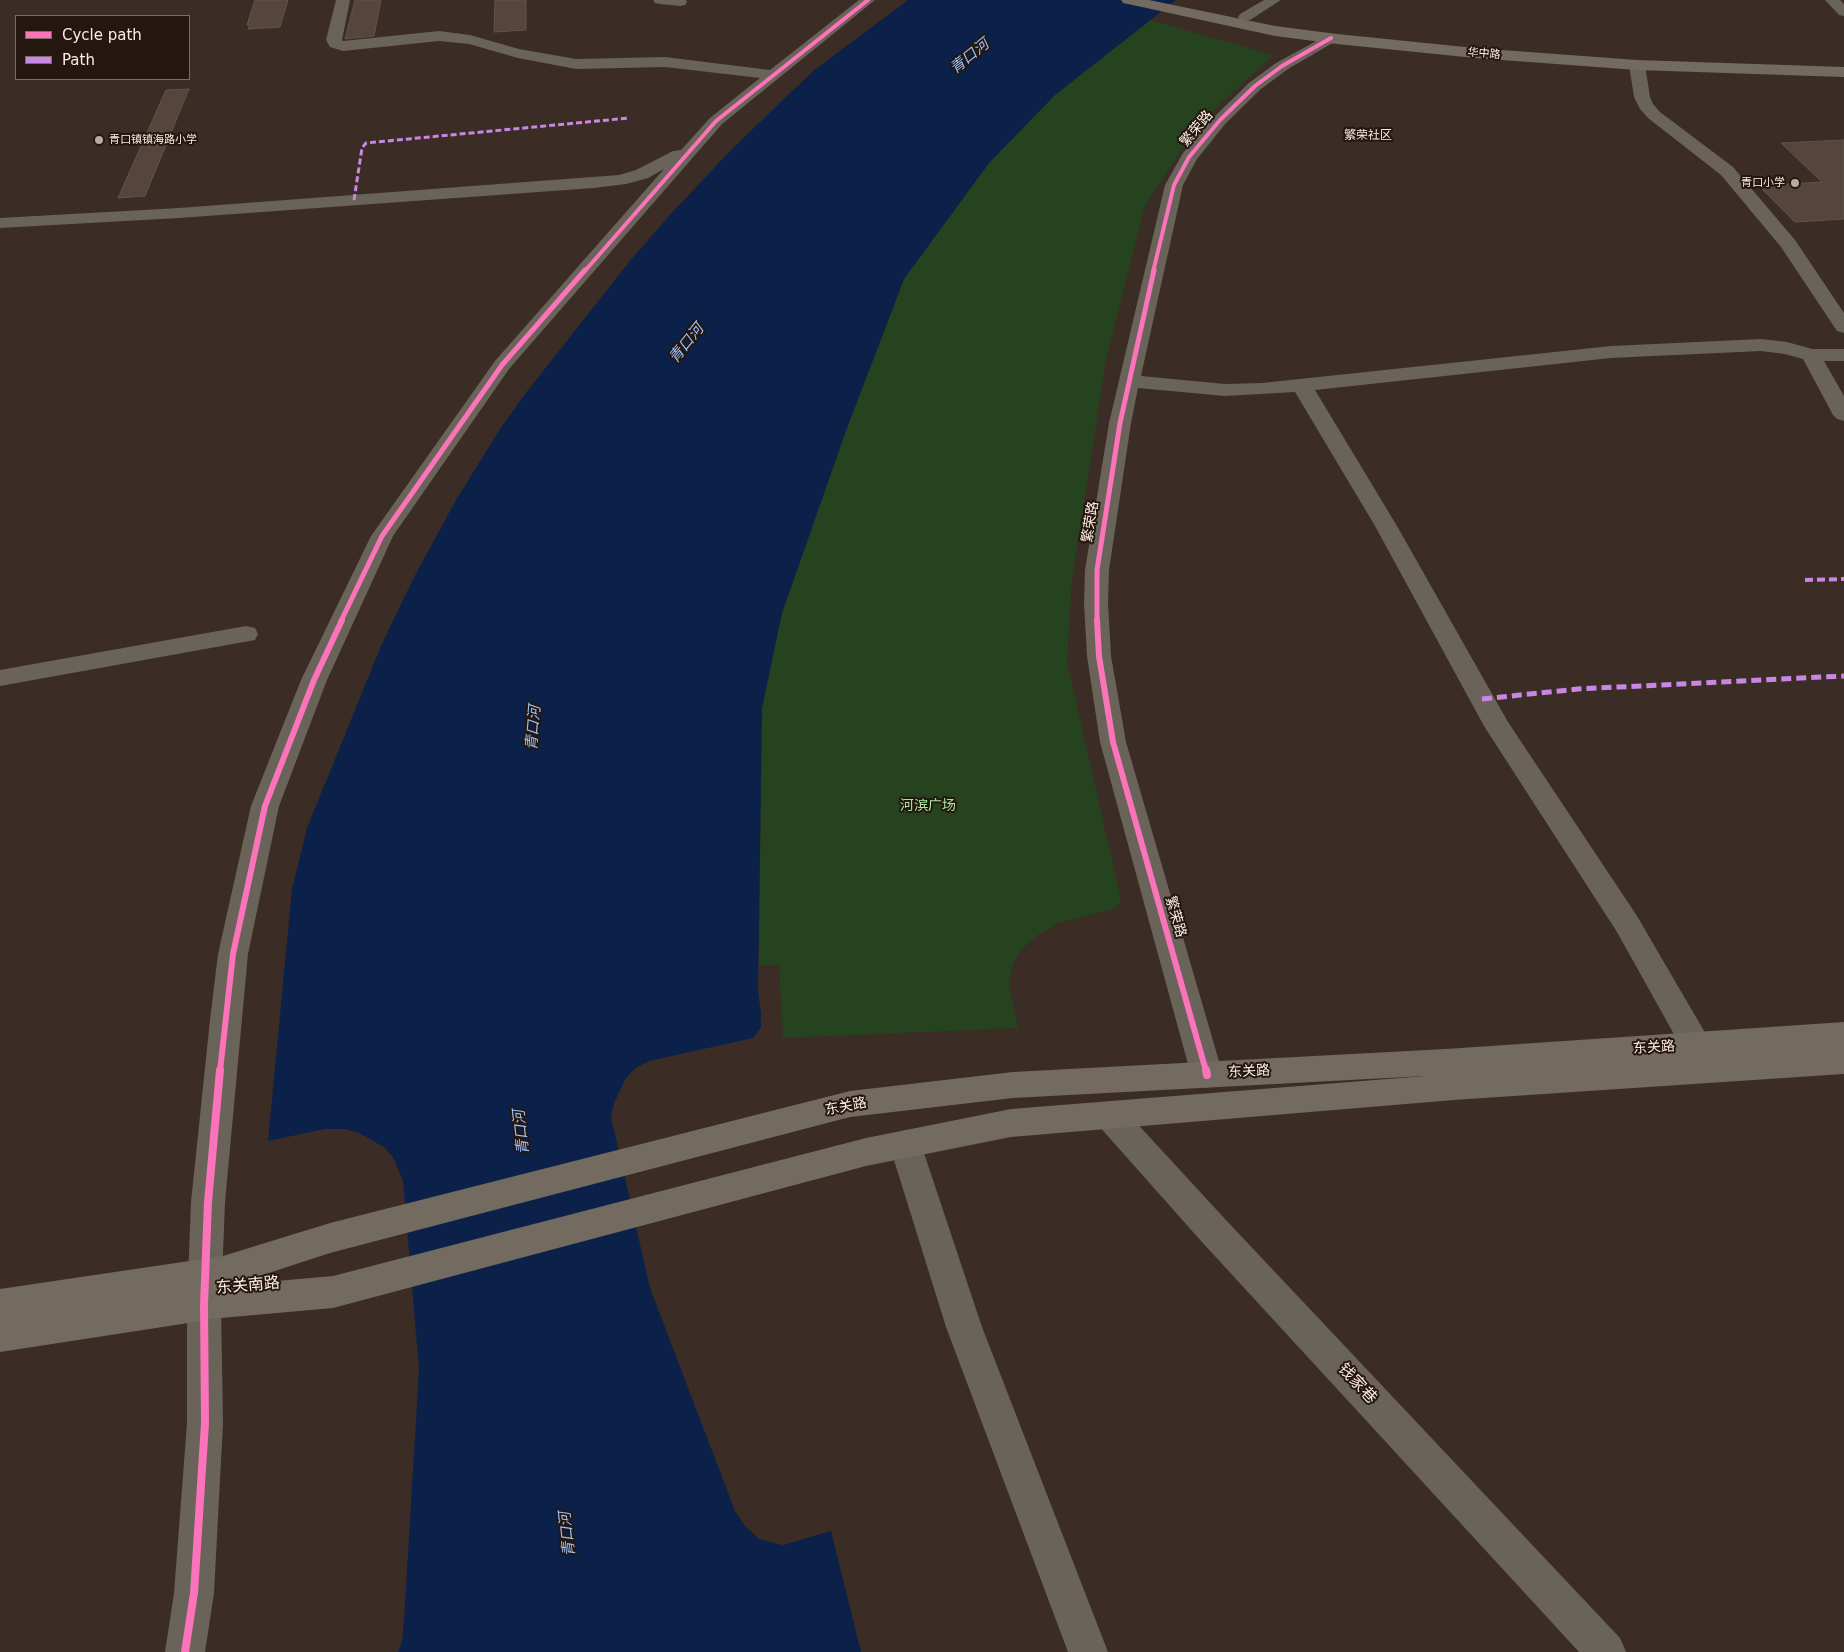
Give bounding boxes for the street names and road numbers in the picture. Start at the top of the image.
street label: 华中路 [1467,46,1501,62]
street label: 繁荣路 [1177,108,1217,150]
street label: 繁荣路 [1079,500,1103,544]
street label: 繁荣路 [1161,894,1189,940]
street label: 东关路 [1632,1038,1676,1058]
street label: 东关路 [1228,1063,1270,1081]
street label: 东关路 [824,1095,868,1119]
street label: 东关南路 [215,1274,281,1298]
street label: 钱家巷 [1334,1360,1380,1408]

